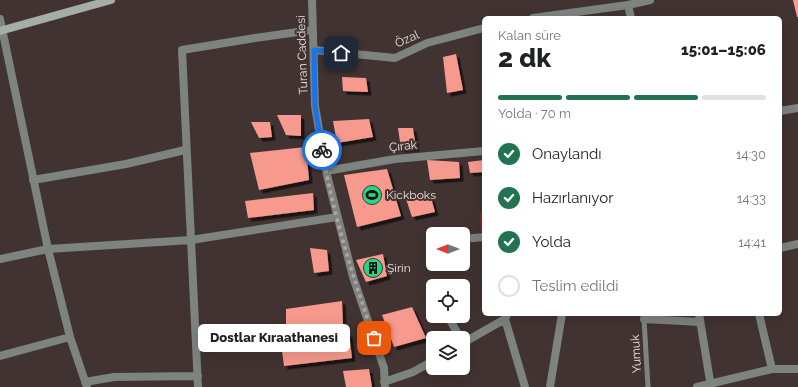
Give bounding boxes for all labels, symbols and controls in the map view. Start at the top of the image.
street label: Turan Caddesi [294,15,310,95]
street label: Özal [393,27,422,50]
text: Kalan süre [498,28,561,43]
pin [324,36,358,70]
text: 15:01–15:06 [681,41,766,59]
icon: home [330,42,352,64]
text: 2 dk [498,43,551,73]
text: Yolda · 70 m [498,106,571,121]
courier [302,130,342,170]
street label: Çırak [388,138,418,154]
icon: bike [311,139,333,161]
icon: check [498,143,520,165]
text: Onaylandı [532,145,602,163]
text: 14:30 [736,147,766,162]
sports icon: Kickboks [361,184,383,206]
icon: check [498,187,520,209]
place label: Kickboks [386,188,436,202]
text: Hazırlanıyor [532,189,613,207]
text: 14:33 [737,191,766,206]
north arrow [426,227,470,271]
map controls [426,227,470,375]
icon: check [498,231,520,253]
text: Yolda [532,233,571,251]
text: 14:41 [738,235,766,250]
building icon: Şirin [362,257,384,279]
place label: Şirin [387,261,411,275]
text: Teslim edildi [532,277,619,295]
button: locate [426,279,470,323]
pin [357,321,391,355]
callout: Dostlar Kıraathanesi [198,324,350,352]
icon: bag [363,327,385,349]
text: Dostlar Kıraathanesi [210,330,338,345]
button: layers [426,331,470,375]
street label: Yumuk [628,334,644,374]

